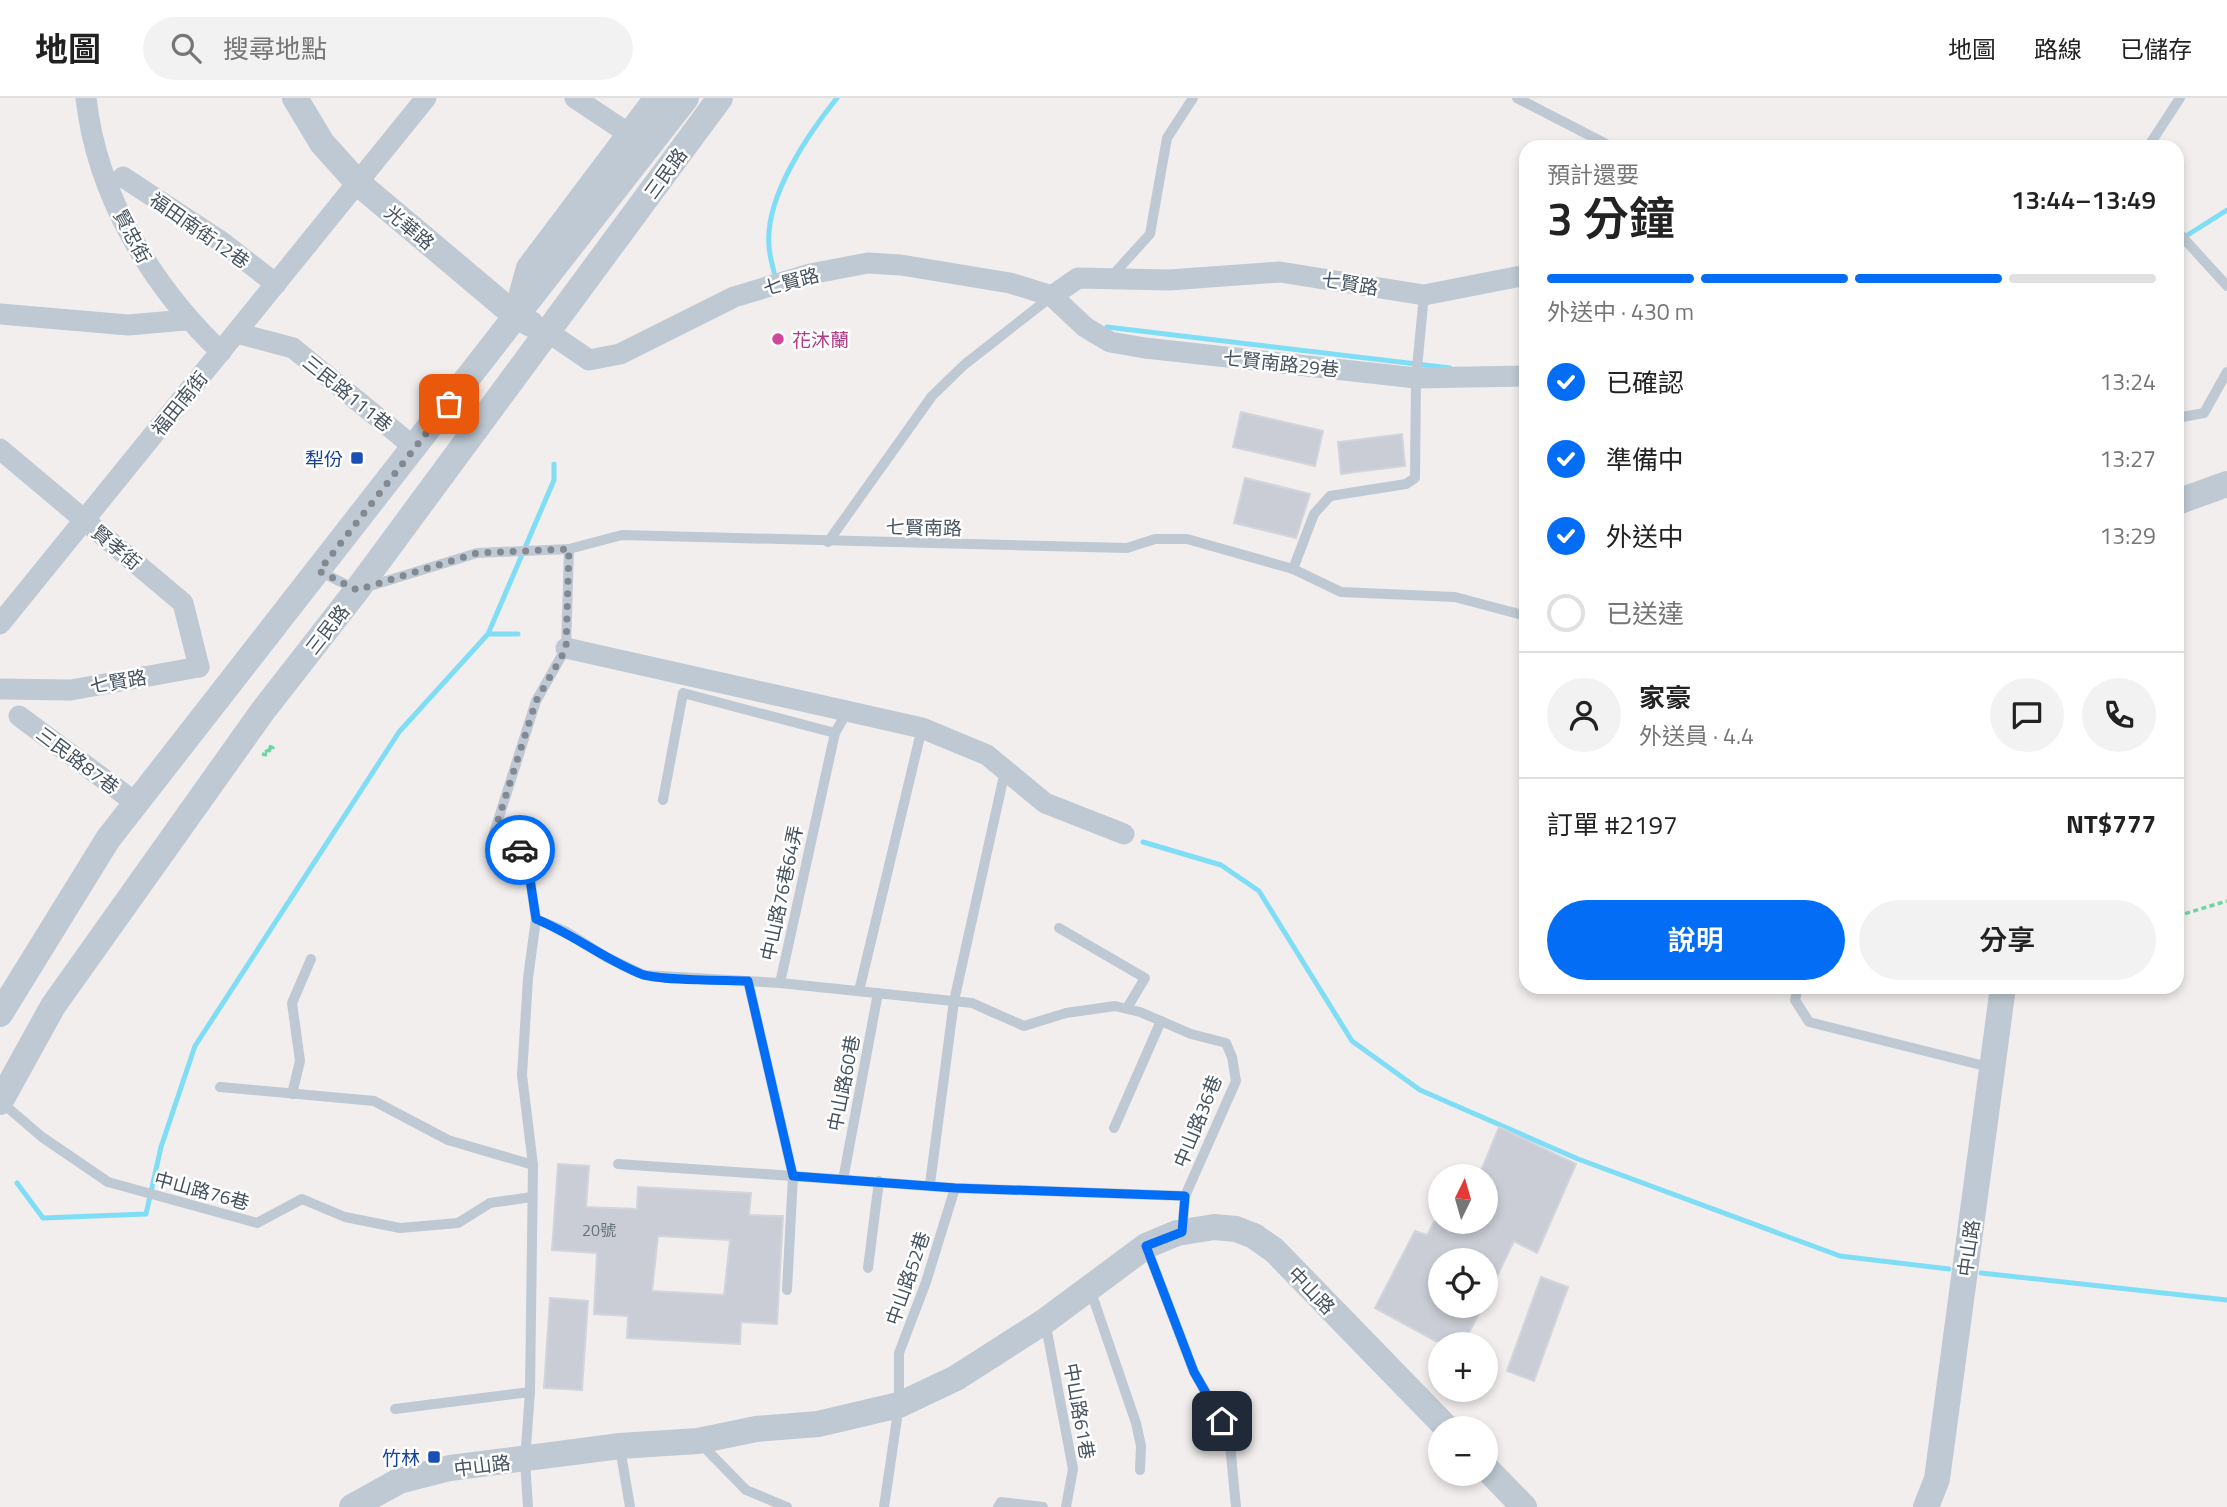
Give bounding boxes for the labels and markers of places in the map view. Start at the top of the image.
place label: 花沐蘭 [792,325,849,354]
marker: 花沐蘭 [770,331,786,347]
pin [419,374,479,434]
place label: 犁份 [305,444,343,473]
marker: 犁份 [349,450,365,466]
pin [1192,1391,1252,1451]
place label: 竹林 [382,1443,420,1472]
marker: 竹林 [426,1449,442,1465]

